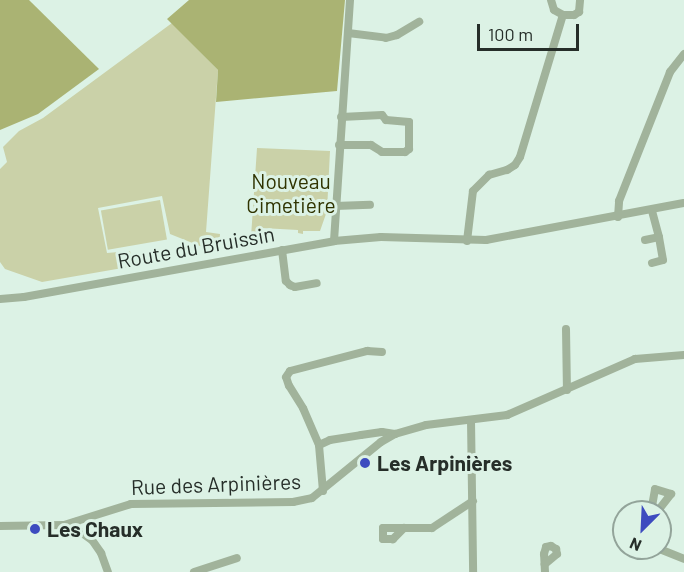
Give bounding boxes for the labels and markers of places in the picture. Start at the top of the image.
place label: Les Arpinières [377,450,512,476]
marker: Les Arpinières [358,456,372,470]
place label: Les Chaux [47,516,143,542]
marker: Les Chaux [28,522,42,536]

